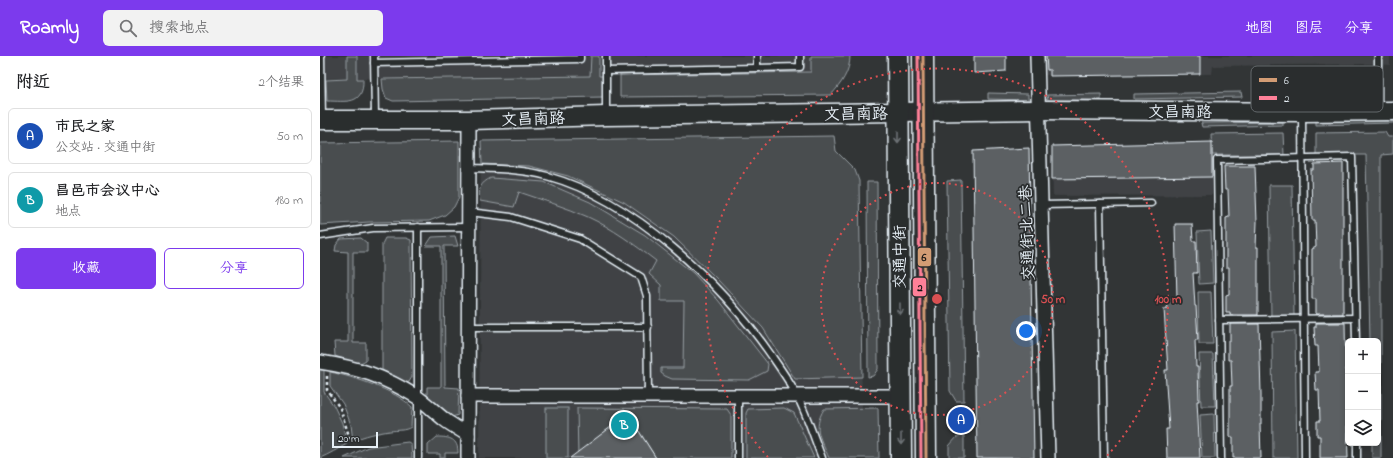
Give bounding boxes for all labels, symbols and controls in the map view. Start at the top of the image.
search box [103,10,383,46]
text: Roamly [20,15,79,42]
icon: search [117,17,139,39]
text: 搜索地点 [149,17,209,39]
text: 地图 [1245,18,1273,39]
text: 图层 [1295,18,1323,39]
text: 分享 [1345,18,1373,39]
legend [1251,66,1383,112]
text: 附近 [16,70,50,95]
text: 2个结果 [259,73,304,92]
text: 6 [1284,73,1289,89]
text: 2 [1284,91,1290,107]
street label: 文昌南路 [1148,101,1212,125]
street label: 文昌南路 [824,102,888,128]
street label: 文昌南路 [501,107,565,133]
text: 市民之家 [55,116,115,138]
text: A [26,127,34,146]
text: 50 m [277,127,303,146]
one-way arrow [894,130,902,143]
text: 公交站 · 交通中街 [55,138,155,157]
text: 昌邑市会议中心 [55,180,160,202]
street label: 交通街北二巷 [1014,185,1042,281]
text: B [26,191,34,210]
text: 180 m [275,191,303,210]
text: 地点 [55,202,81,221]
street label: 交通中街 [889,225,913,289]
line badge: 6 [917,247,932,267]
button: 收藏 [16,248,156,289]
button: 分享 [164,248,304,289]
text: 6 [921,250,927,266]
line badge: 2 [912,277,927,297]
text: 2 [916,280,923,296]
text: 50 m [1041,291,1066,309]
text: 100 m [1155,291,1182,309]
centre of rings [930,292,944,306]
one-way arrow [896,302,904,315]
your location [1016,321,1036,341]
map controls [1345,338,1381,446]
button: + [1345,338,1381,374]
button: − [1345,374,1381,410]
pin: A [948,405,974,435]
pin: B [611,410,637,440]
button: layers [1345,410,1381,446]
scale bar [332,430,378,449]
text: 20 m [338,431,360,447]
one-way arrow [897,432,905,445]

